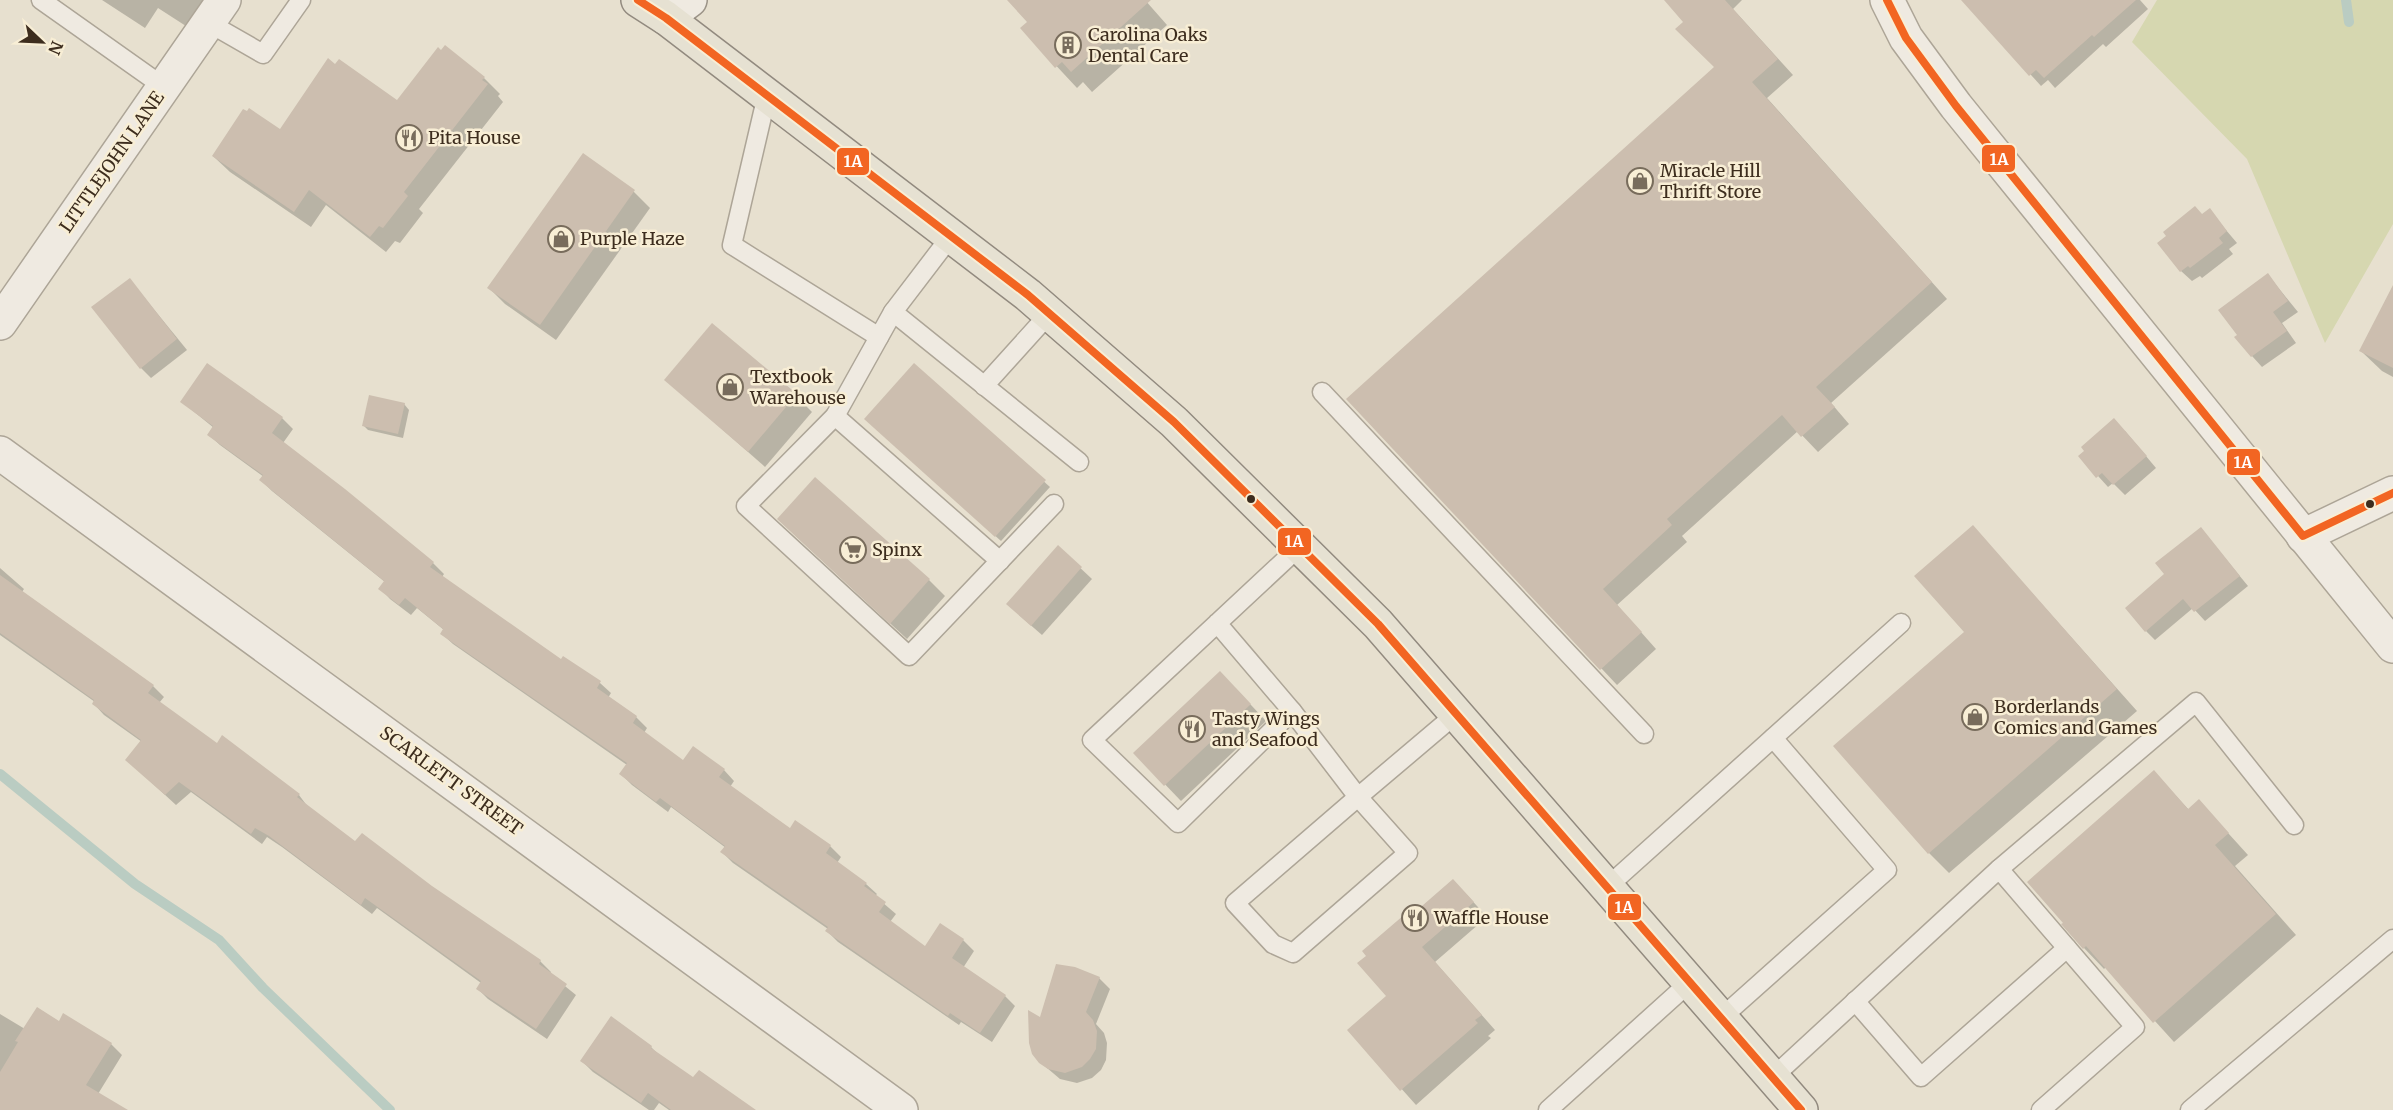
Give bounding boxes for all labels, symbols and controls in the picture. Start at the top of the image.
north arrow [12,12,72,72]
place label: Carolina Oaks Dental Care [1088,23,1208,67]
building icon: Carolina Oaks Dental Care [1053,30,1083,60]
text: N [44,38,67,58]
street label: LITTLEJOHN LANE [54,86,169,237]
restaurant icon: Pita House [394,123,424,153]
place label: Pita House [428,126,520,149]
line badge: 1A [1981,144,2016,173]
line badge: 1A [836,147,870,176]
text: 1A [1989,149,2009,169]
text: 1A [843,151,863,171]
place label: Miracle Hill Thrift Store [1660,159,1761,203]
shop icon: Miracle Hill Thrift Store [1625,166,1655,196]
shop icon: Purple Haze [546,224,576,254]
place label: Purple Haze [580,227,684,250]
place label: Textbook Warehouse [749,365,846,409]
shop icon: Textbook Warehouse [715,372,745,402]
line badge: 1A [2226,448,2261,476]
text: 1A [2233,452,2253,472]
unlabelled marker [1245,493,1257,505]
unlabelled marker [2364,498,2376,510]
line badge: 1A [1277,527,1312,556]
text: 1A [1284,531,1304,551]
supermarket icon: Spinx [838,535,868,565]
place label: Spinx [872,538,922,561]
place label: Borderlands Comics and Games [1994,695,2158,739]
shop icon: Borderlands Comics and Games [1960,702,1990,732]
place label: Tasty Wings and Seafood [1212,707,1320,751]
restaurant icon: Tasty Wings and Seafood [1177,714,1207,744]
street label: SCARLETT STREET [375,721,528,840]
line badge: 1A [1607,893,1642,921]
text: 1A [1614,897,1634,917]
restaurant icon: Waffle House [1400,903,1430,933]
place label: Waffle House [1433,906,1549,929]

